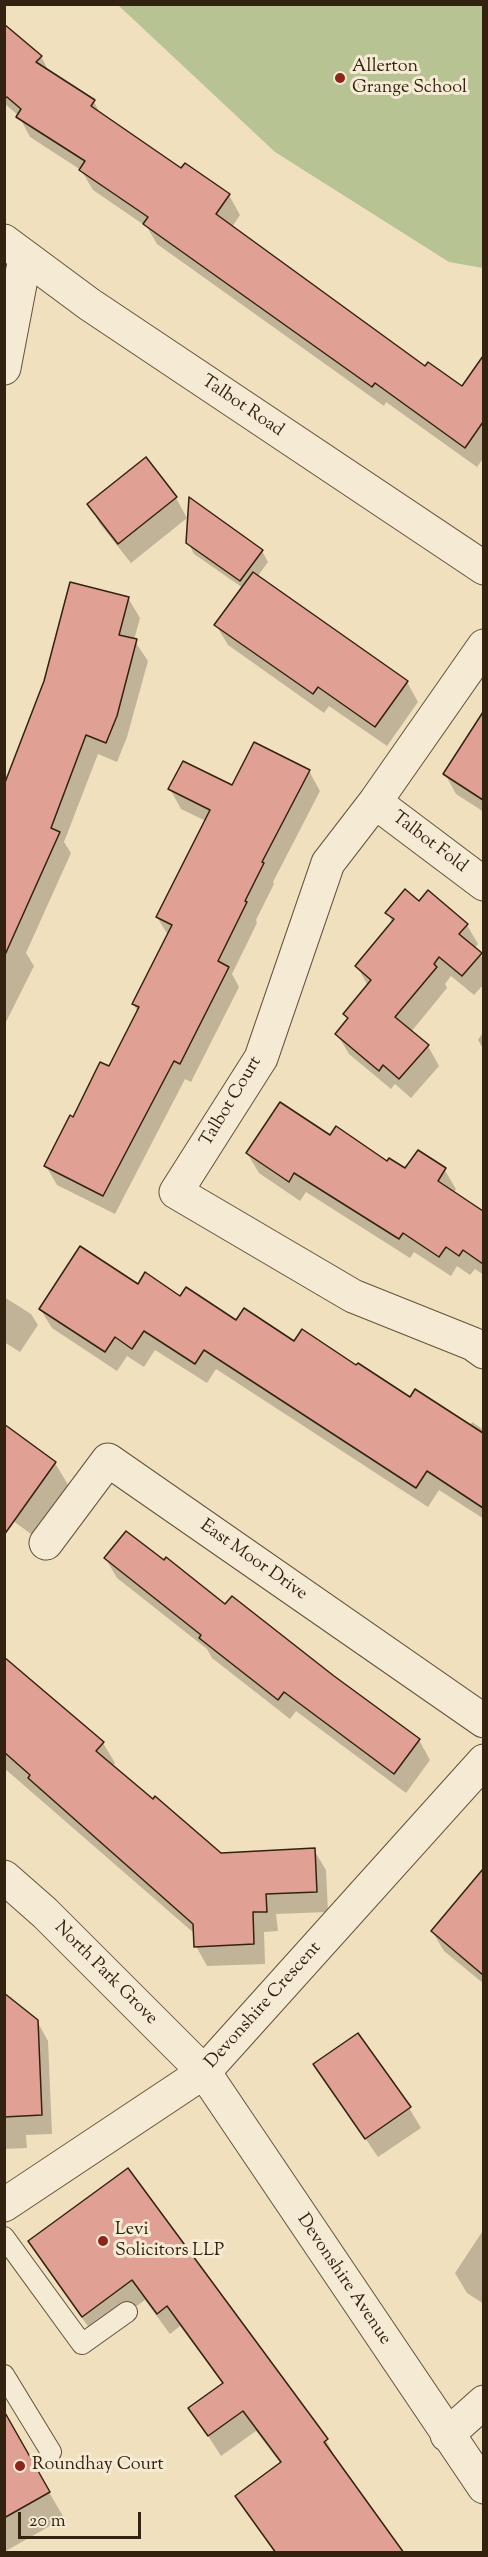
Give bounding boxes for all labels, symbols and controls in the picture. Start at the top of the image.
place label: Allerton Grange School [352,57,467,100]
marker: Allerton Grange School [333,71,347,85]
street label: Talbot Road [197,372,287,442]
street label: Talbot Fold [387,808,471,878]
street label: Talbot Court [197,1053,267,1151]
street label: East Moor Drive [195,1516,311,1606]
street label: North Park Grove [49,1918,161,2030]
street label: Devonshire Crescent [201,1938,327,2074]
street label: Devonshire Avenue [291,2210,395,2350]
place label: Levi Solicitors LLP [115,2220,224,2262]
marker: Levi Solicitors LLP [96,2234,110,2248]
place label: Roundhay Court [32,2455,164,2477]
marker: Roundhay Court [13,2459,27,2473]
scale bar [21,2500,144,2538]
text: 20 m [29,2509,66,2535]

